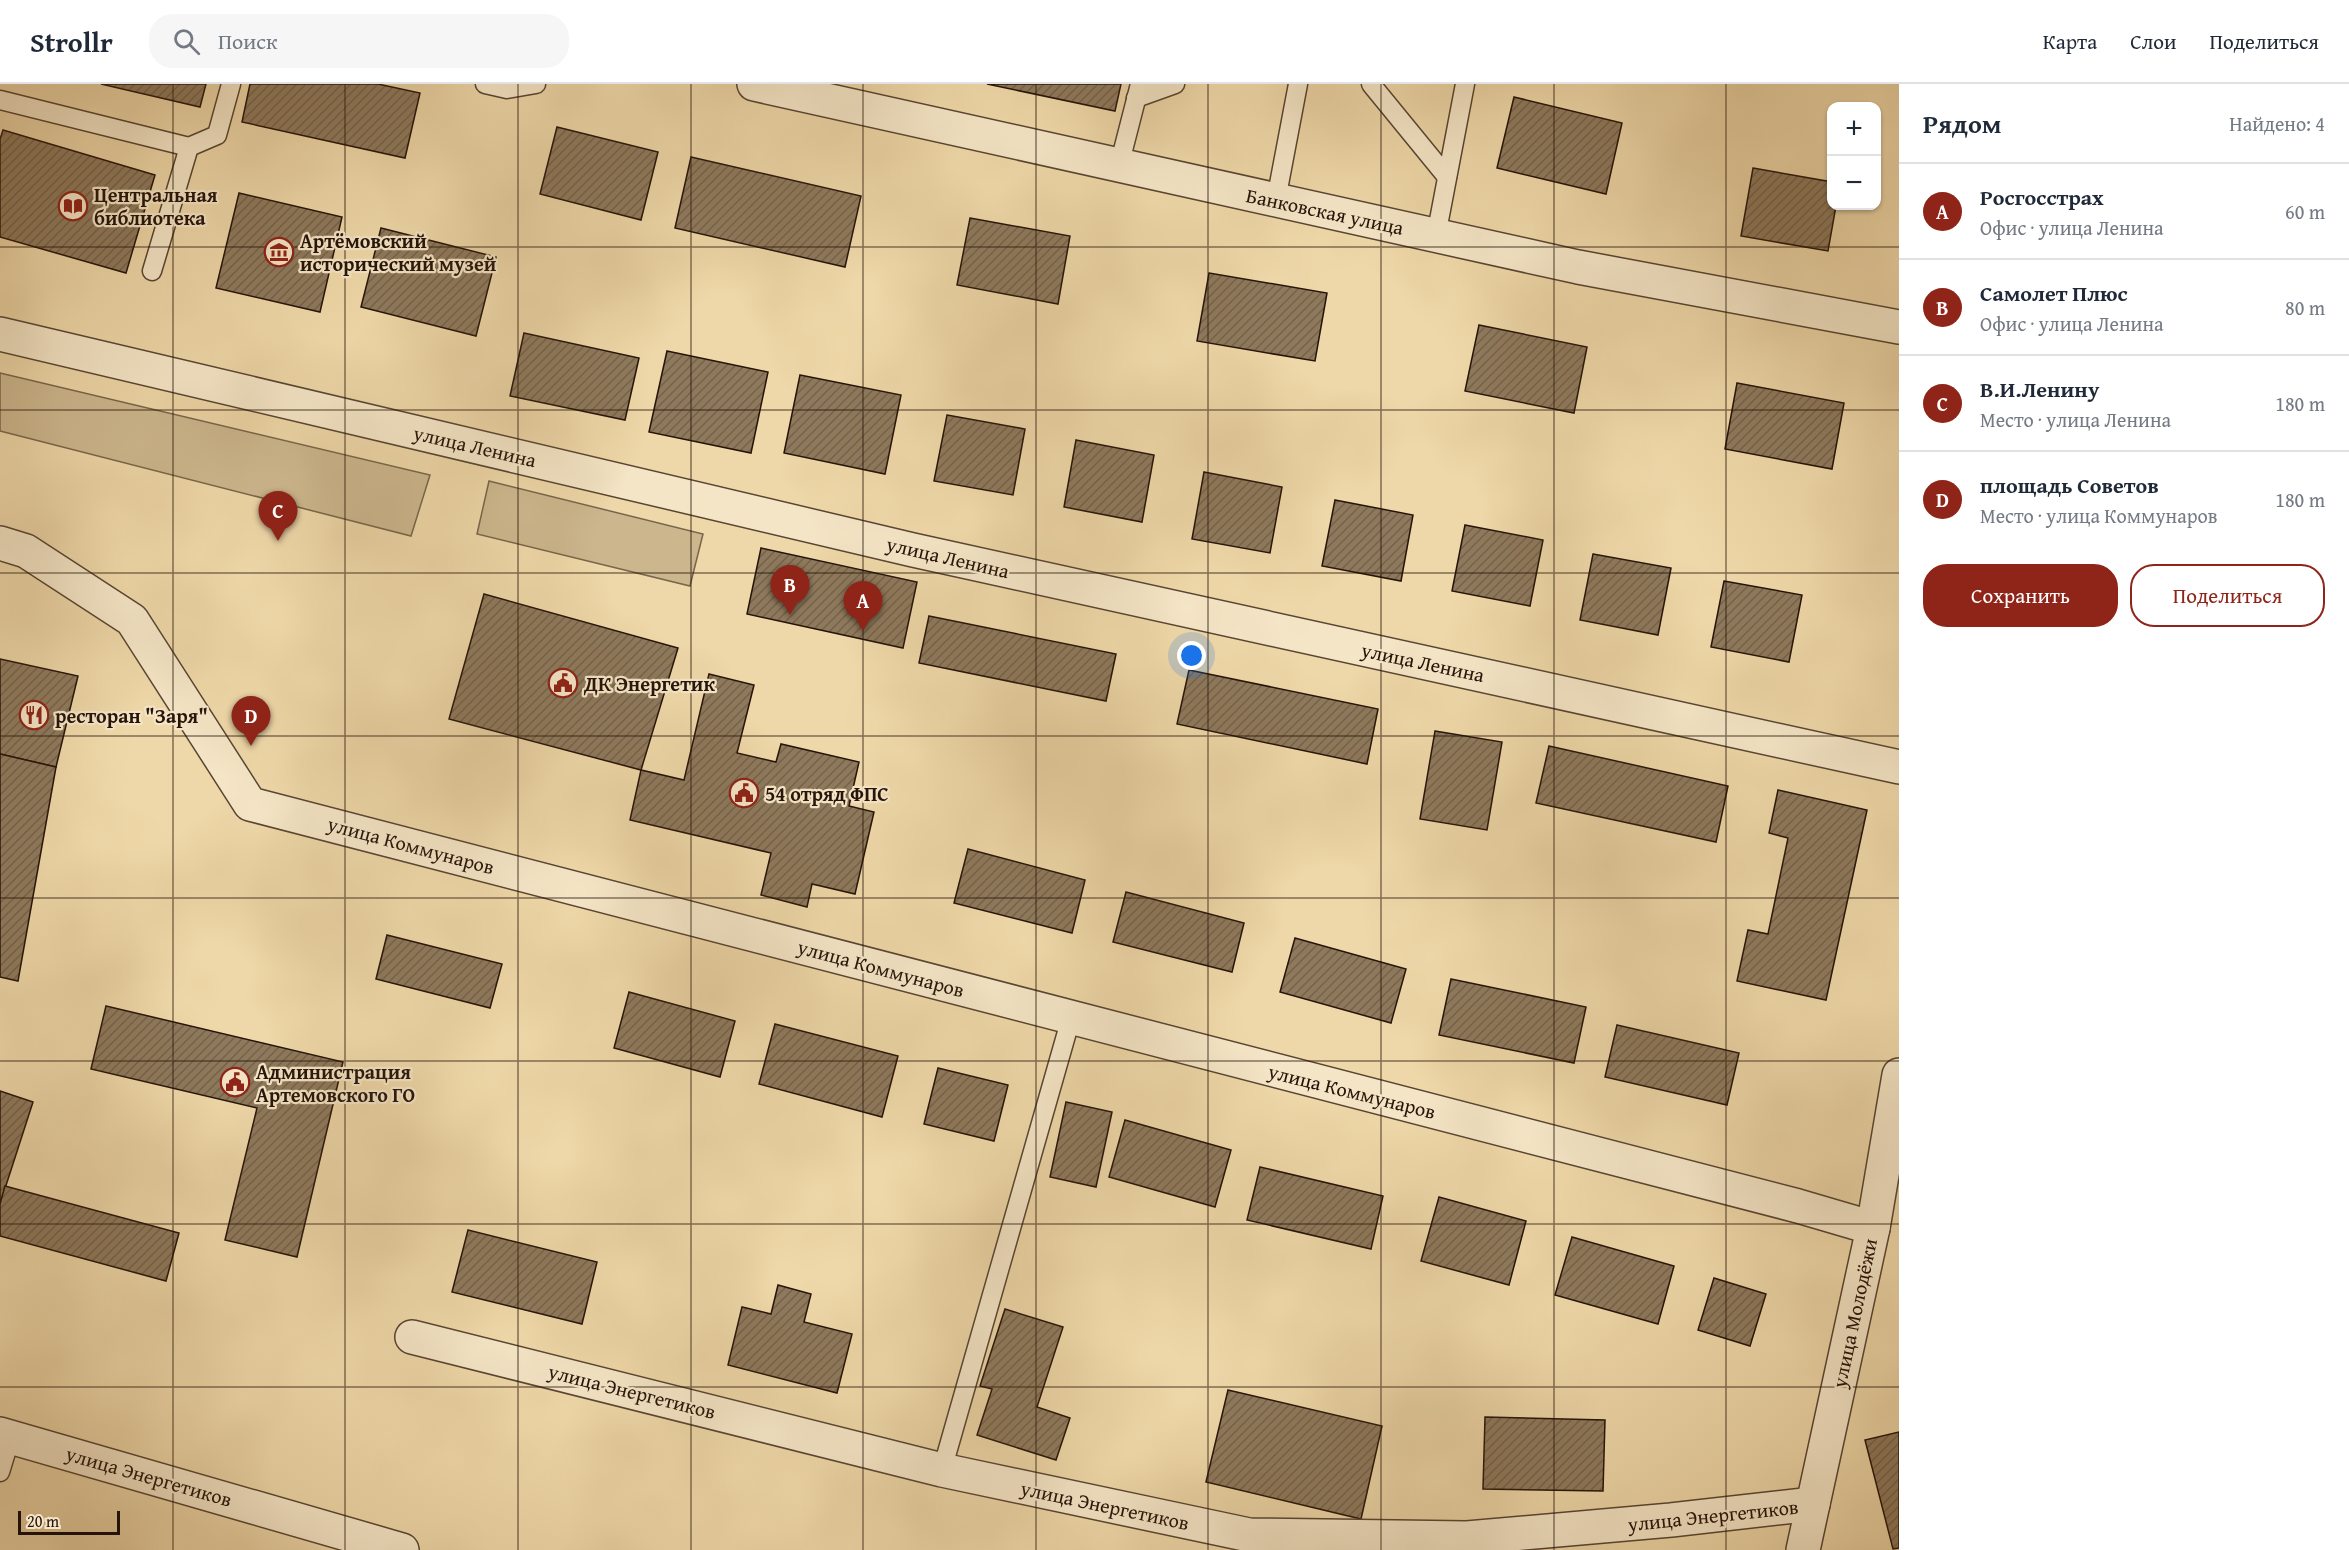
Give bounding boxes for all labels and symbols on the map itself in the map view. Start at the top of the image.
place label: Центральная библиотека [94,180,218,232]
street label: Банковская улица [1244,180,1407,242]
library icon: Центральная библиотека [57,190,89,222]
place label: Артёмовский исторический музей [300,226,497,278]
museum icon: Артёмовский исторический музей [263,236,295,268]
street label: улица Ленина [410,418,540,474]
pin: C [258,492,298,541]
street label: улица Ленина [883,529,1013,585]
pin: B [770,566,810,615]
pin: A [844,582,882,631]
street label: улица Ленина [1358,635,1488,689]
your location [1177,641,1206,670]
public building icon: ДК Энергетик [547,667,579,699]
place label: ДК Энергетик [583,669,715,698]
pin: D [232,696,270,746]
restaurant icon: ресторан "Заря" [18,699,50,731]
place label: ресторан "Заря" [55,701,208,730]
public building icon: 54 отряд ФПС [728,777,760,809]
place label: 54 отряд ФПС [765,779,889,808]
street label: улица Коммунаров [323,809,498,881]
street label: улица Коммунаров [793,932,968,1004]
street label: улица Коммунаров [1264,1056,1439,1126]
place label: Администрация Артемовского ГО [256,1057,415,1109]
public building icon: Администрация Артемовского ГО [219,1066,251,1098]
street label: улица Молодёжи [1824,1235,1884,1391]
street label: улица Энергетиков [544,1356,719,1426]
street label: улица Энергетиков [62,1438,235,1514]
street label: улица Энергетиков [1017,1473,1192,1537]
street label: улица Энергетиков [1625,1492,1800,1538]
scale bar [18,1508,120,1536]

